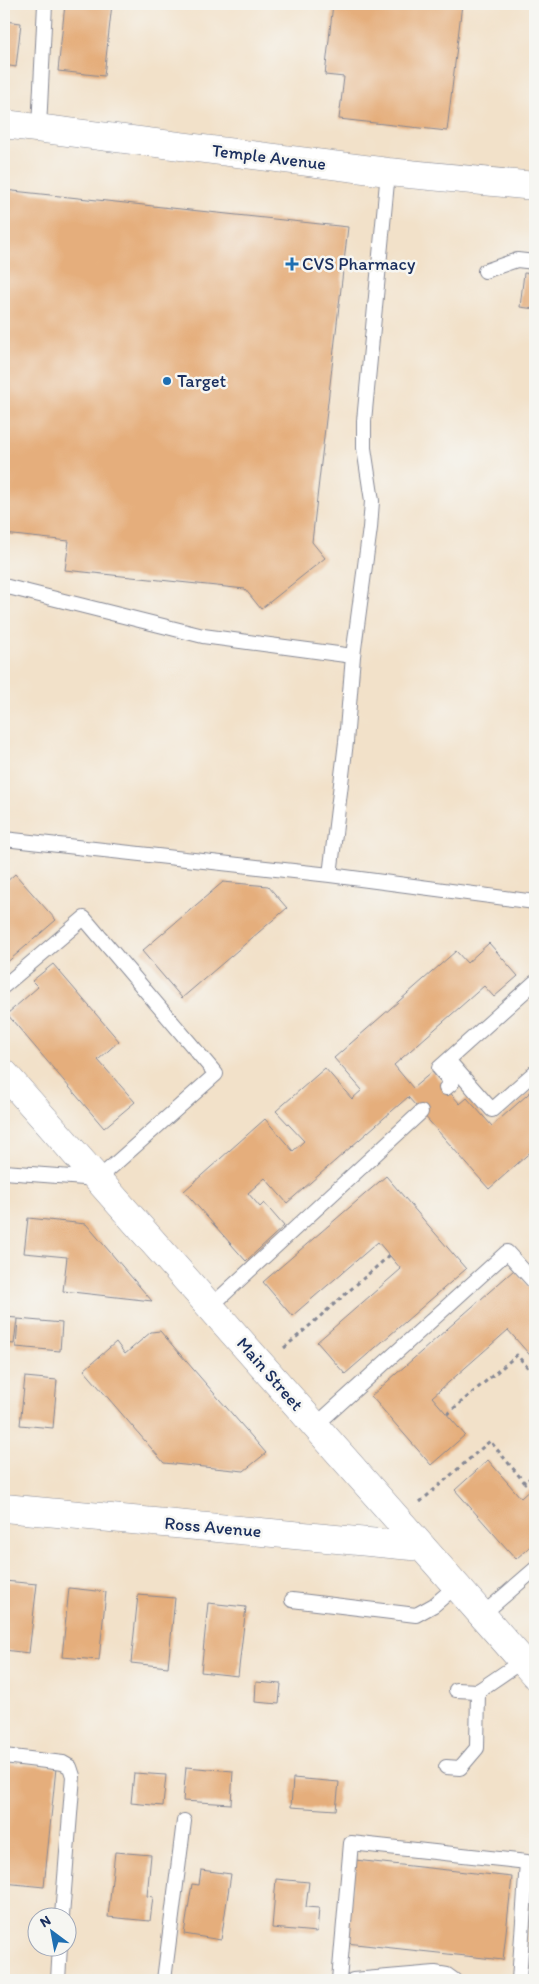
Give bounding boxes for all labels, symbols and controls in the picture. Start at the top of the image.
street label: Temple Avenue [211,139,327,175]
place label: CVS Pharmacy [302,253,416,275]
marker: CVS Pharmacy [286,258,298,270]
place label: Target [177,370,227,392]
marker: Target [161,375,173,387]
street label: Main Street [232,1333,308,1415]
street label: Ross Avenue [164,1512,262,1542]
north arrow [28,1906,78,1956]
text: N [37,1912,54,1931]

